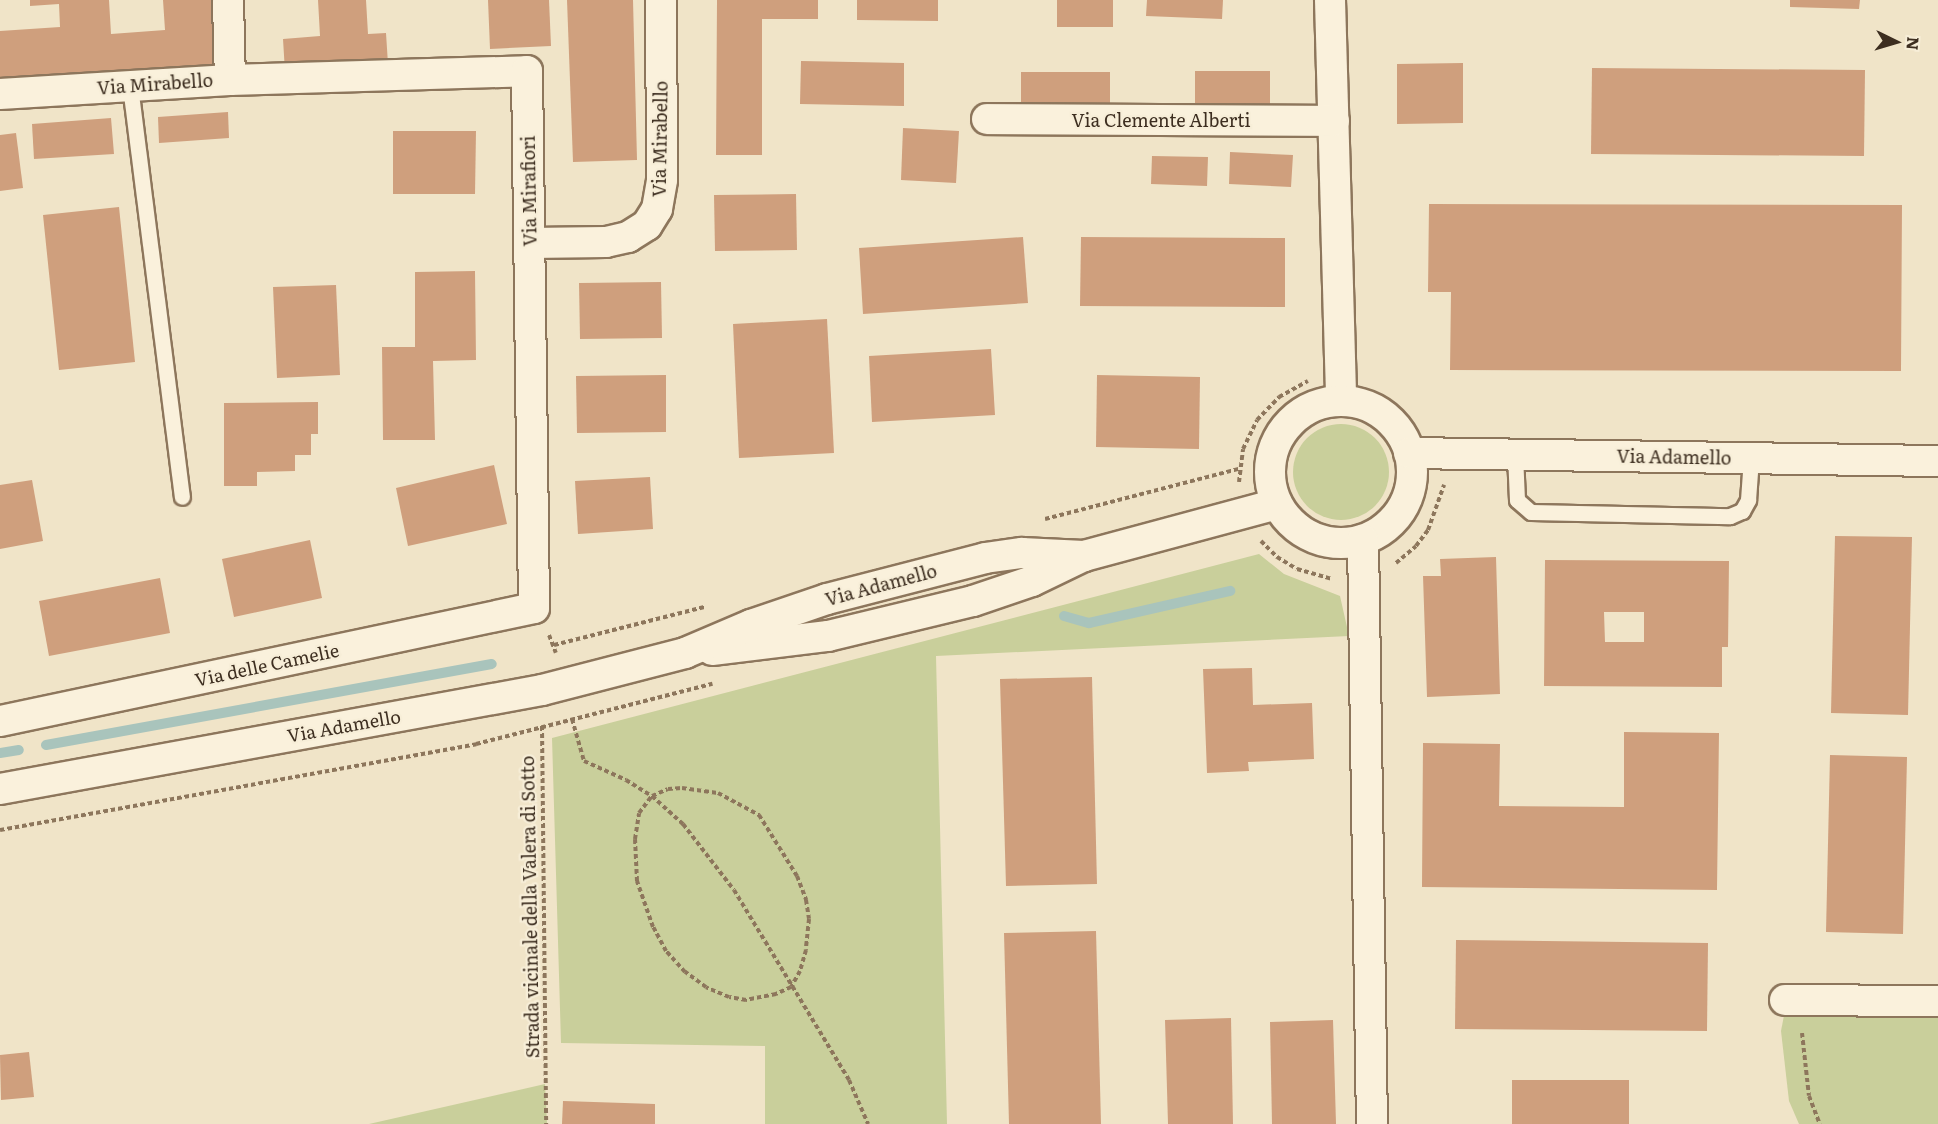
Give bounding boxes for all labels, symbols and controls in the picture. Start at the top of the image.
north arrow [1866,12,1926,72]
text: N [1901,36,1926,51]
street label: Via Mirabello [96,69,214,99]
street label: Via Mirabello [648,81,672,197]
street label: Via Clemente Alberti [1072,109,1250,131]
street label: Via Mirafiori [517,135,541,247]
street label: Via Adamello [1616,445,1732,469]
street label: Via Adamello [823,560,939,610]
street label: Via delle Camelie [193,639,341,691]
street label: Via Adamello [286,705,402,747]
street label: Strada vicinale della Valera di Sotto [517,756,543,1058]

